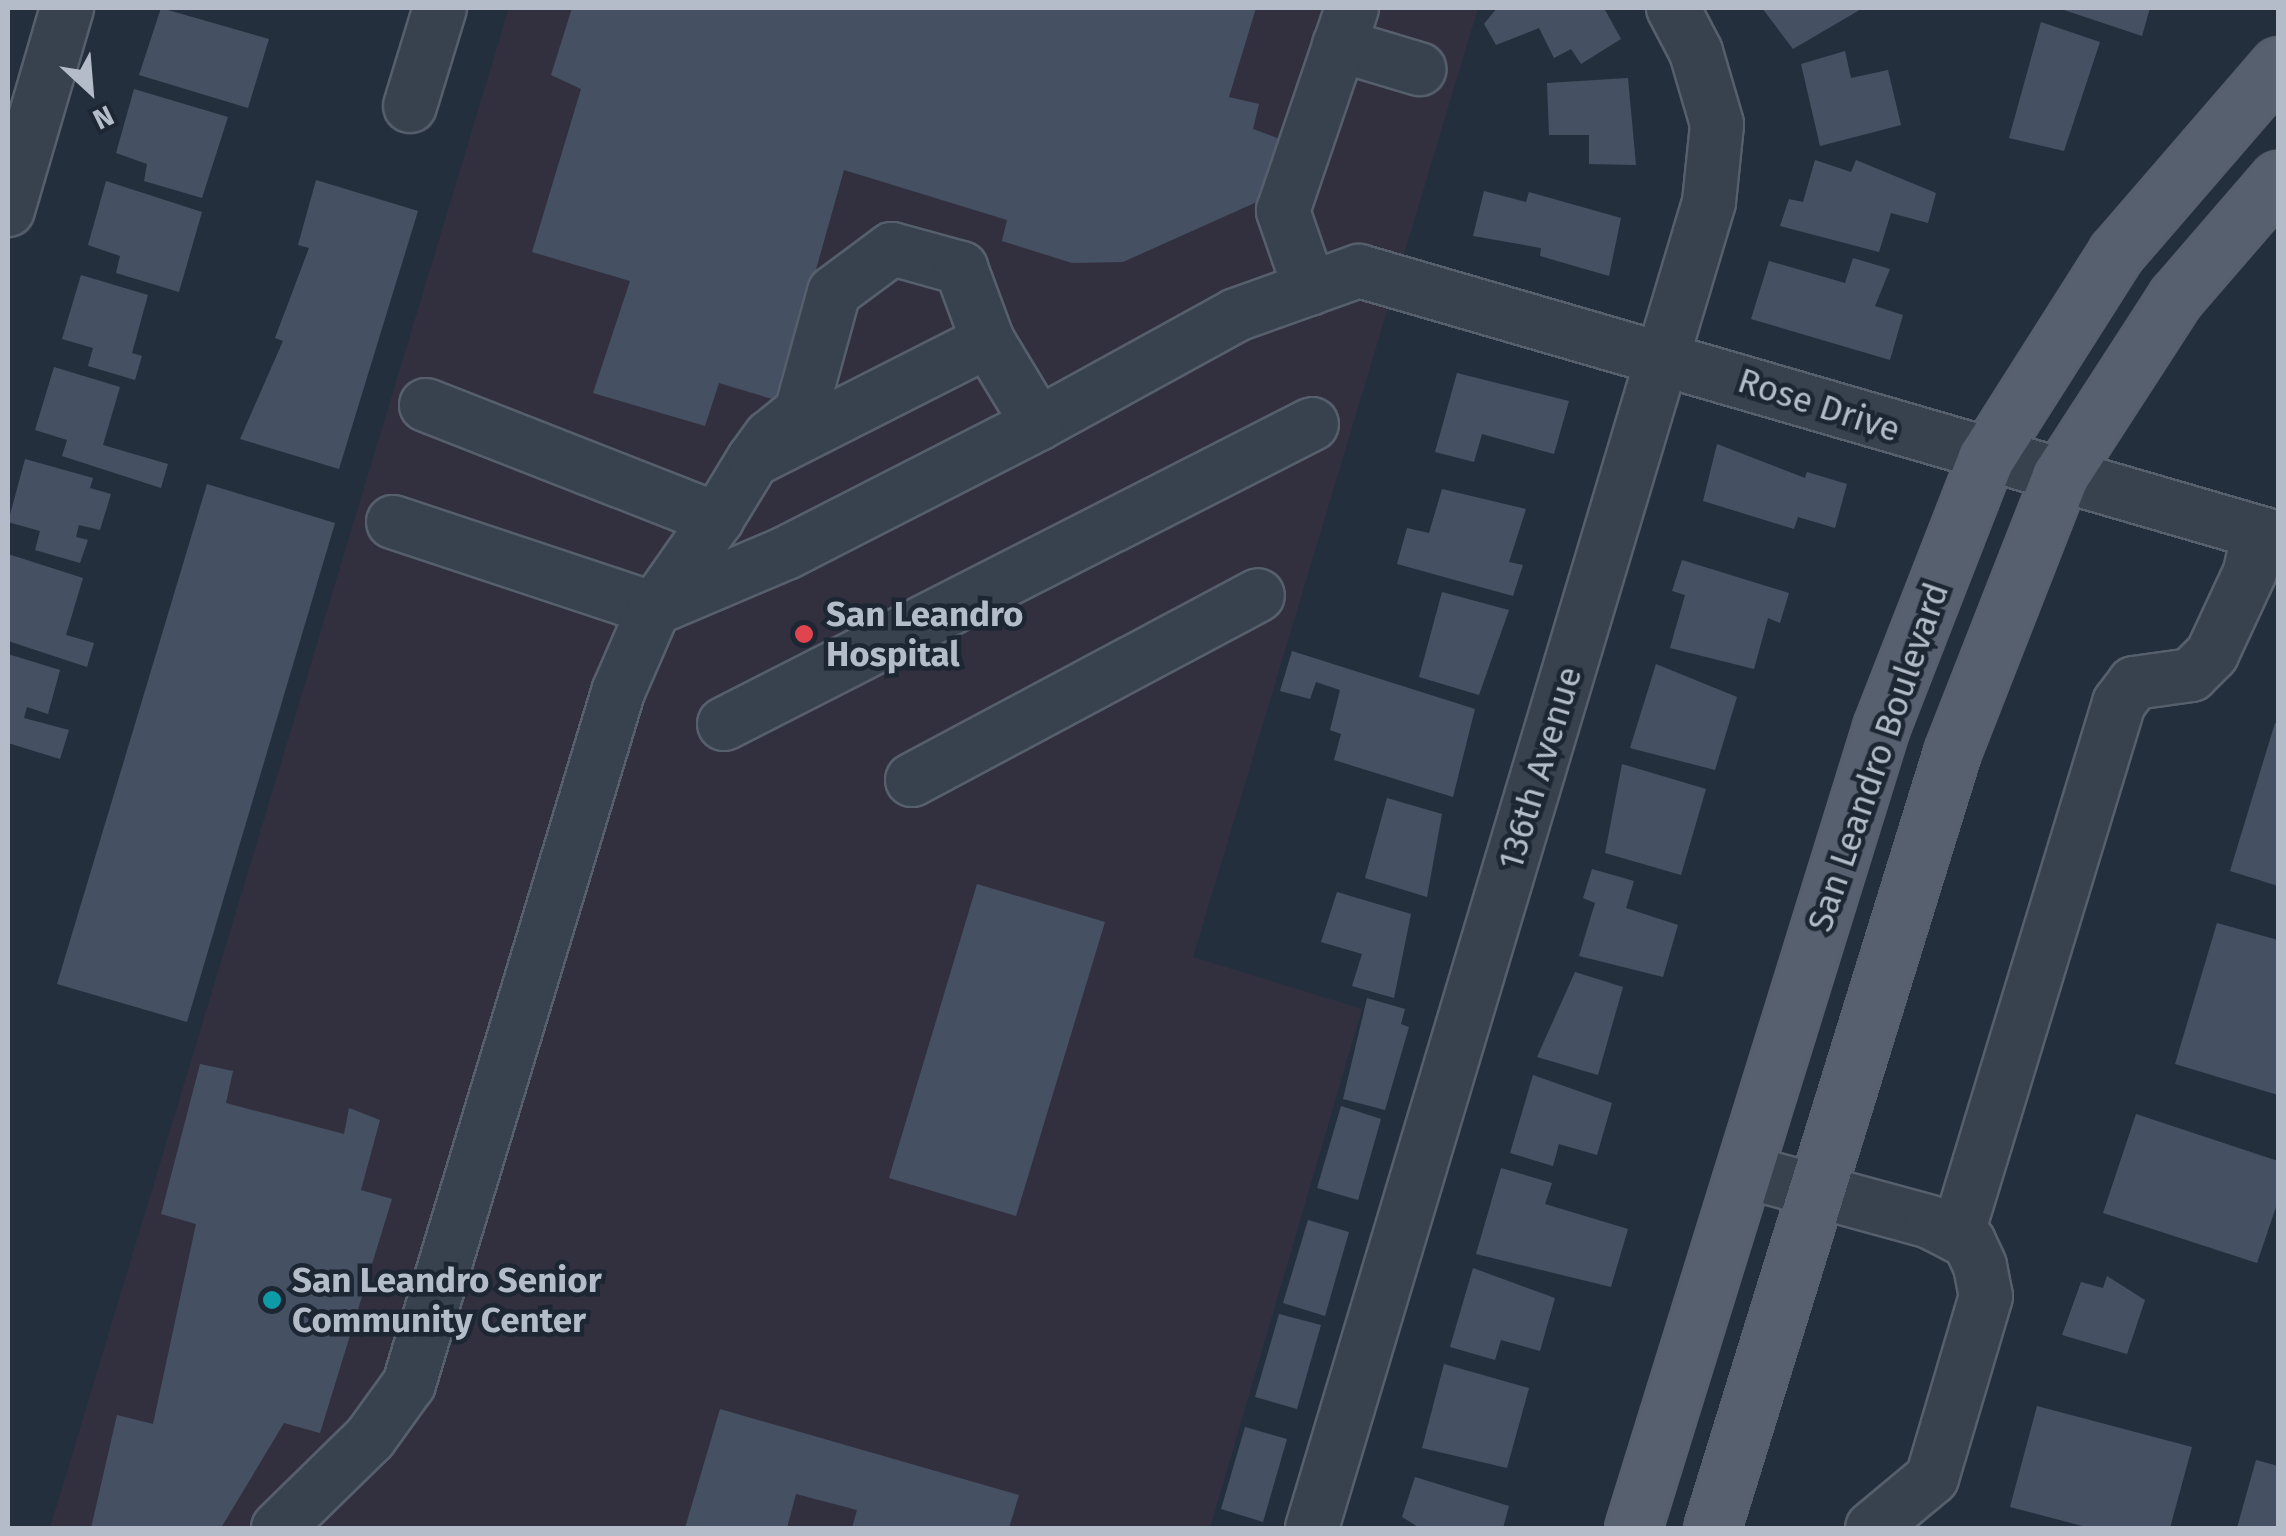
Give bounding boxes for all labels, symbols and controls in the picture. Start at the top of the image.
north arrow [40,40,140,140]
text: N [88,99,119,136]
street label: Rose Drive [1733,359,1905,451]
street label: San Leandro Boulevard [1799,577,1957,937]
place label: San Leandro Hospital [826,593,1024,675]
marker: San Leandro Hospital [791,621,817,647]
street label: 136th Avenue [1489,662,1591,874]
place label: San Leandro Senior Community Center [292,1259,602,1341]
marker: San Leandro Senior Community Center [261,1289,283,1311]

